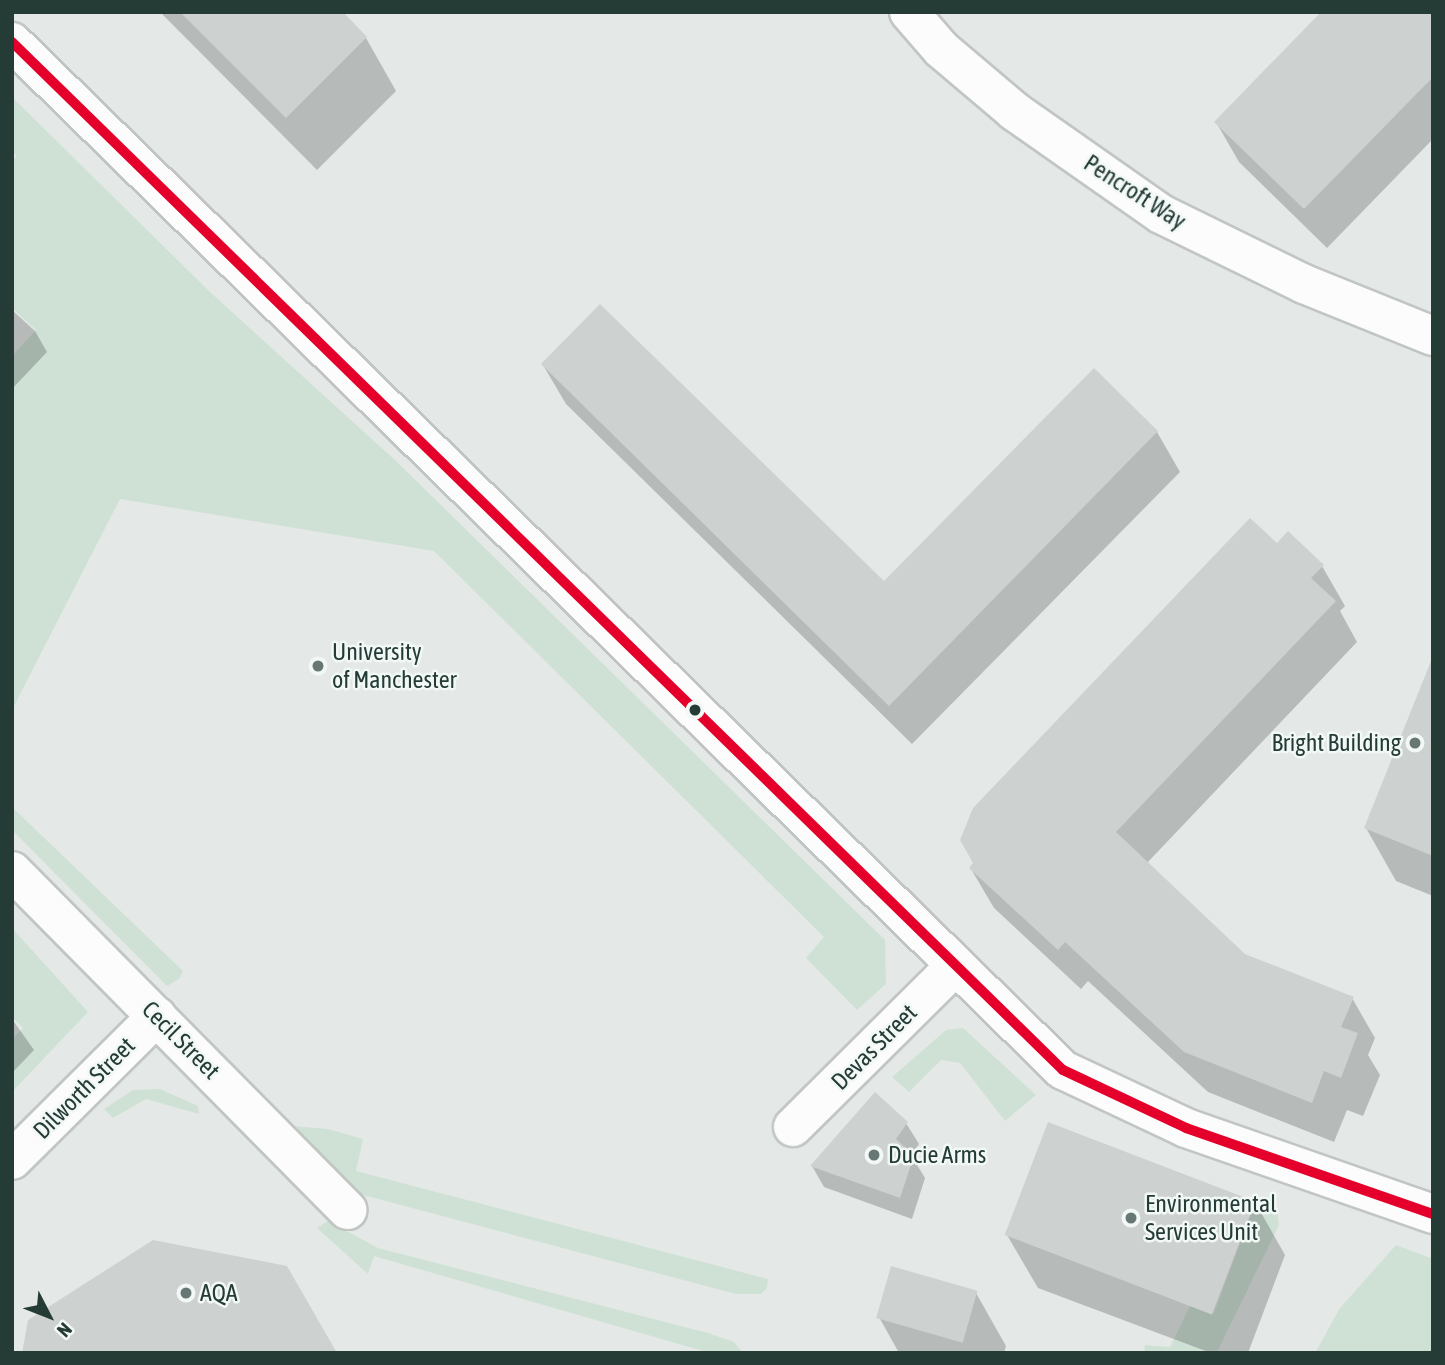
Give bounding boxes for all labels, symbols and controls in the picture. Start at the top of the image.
street label: Pencroft Way [1079,148,1191,236]
place label: University of Manchester [332,638,457,694]
marker: University of Manchester [310,658,326,674]
unlabelled marker [688,703,702,717]
place label: Bright Building [1271,729,1401,757]
marker: Bright Building [1407,735,1423,751]
street label: Cecil Street [136,995,226,1085]
street label: Devas Street [825,998,923,1096]
street label: Dilworth Street [27,1031,141,1145]
place label: Ducie Arms [888,1141,986,1169]
marker: Ducie Arms [866,1147,882,1163]
place label: Environmental Services Unit [1145,1190,1277,1246]
marker: Environmental Services Unit [1123,1210,1139,1226]
place label: AQA [200,1279,238,1307]
north arrow [14,1281,84,1351]
marker: AQA [178,1285,194,1301]
text: N [53,1319,77,1342]

